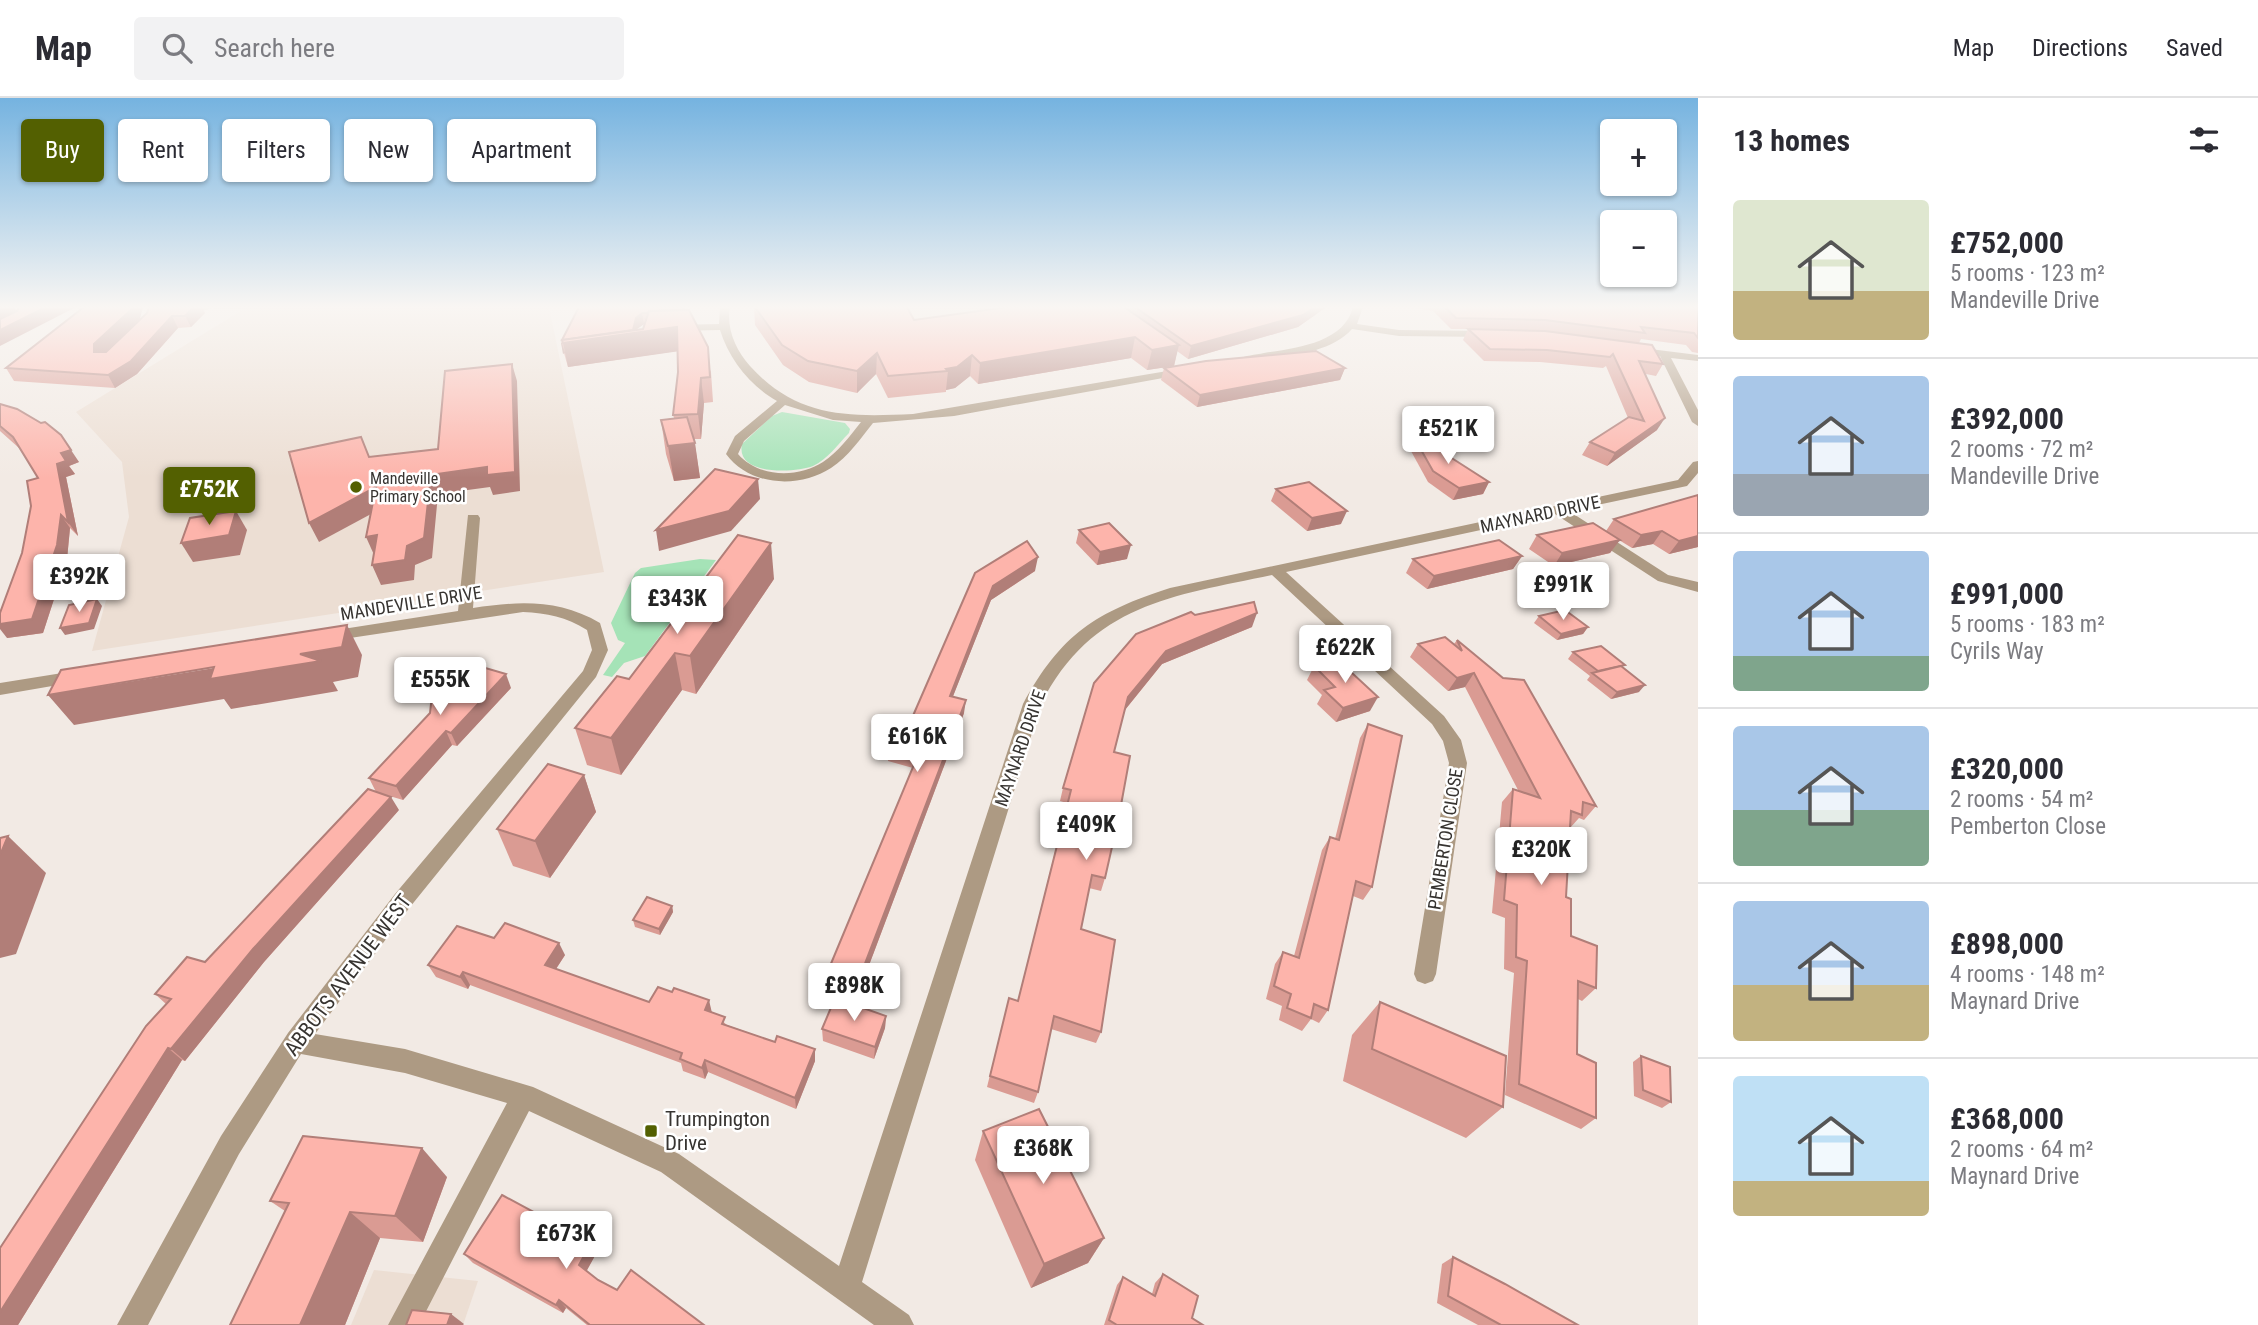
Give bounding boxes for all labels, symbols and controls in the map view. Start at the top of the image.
search box [134,17,624,80]
text: Map [35,29,92,68]
icon: search [158,29,196,67]
text: Search here [214,33,335,63]
text: Map [1953,34,1994,62]
text: Directions [2032,34,2128,62]
text: Saved [2166,34,2223,62]
chip: Buy [21,119,104,182]
chip: Rent [118,119,208,182]
chip: Filters [222,119,330,182]
chip: New [344,119,433,182]
chip: Apartment [447,119,596,182]
map controls [1600,119,1677,287]
button: + [1600,119,1677,196]
icon: filters [2185,121,2223,159]
text: 13 homes [1733,123,1850,158]
button: − [1600,210,1677,287]
text: £752,000 [1950,225,2064,260]
icon: home [1789,228,1873,312]
text: 5 rooms · 123 m² [1950,260,2105,287]
text: Mandeville Drive [1950,287,2099,314]
text: £392,000 [1950,401,2064,436]
icon: home [1789,404,1873,488]
pin: £521K [1399,406,1497,466]
text: £521K [1418,415,1478,442]
text: 2 rooms · 72 m² [1950,436,2093,463]
text: Mandeville Drive [1950,463,2099,490]
pin: £752K [160,468,258,527]
place label: Mandeville Primary School [370,469,466,506]
text: £752K [179,476,239,503]
marker: Mandeville Primary School [348,479,364,495]
street label: MAYNARD DRIVE [1478,491,1602,537]
pin: £392K [30,554,128,614]
pin: £991K [1514,562,1612,622]
text: £392K [49,563,109,590]
text: £991K [1533,571,1593,598]
pin: £343K [628,576,726,636]
text: £991,000 [1950,576,2064,611]
icon: home [1789,579,1873,663]
street label: MANDEVILLE DRIVE [339,581,483,625]
text: £343K [647,585,707,612]
text: 5 rooms · 183 m² [1950,611,2105,638]
pin: £622K [1296,626,1394,685]
text: £622K [1315,634,1375,661]
text: Cyrils Way [1950,638,2044,665]
pin: £555K [391,658,489,717]
text: £555K [410,666,470,693]
street label: MAYNARD DRIVE [990,687,1050,809]
pin: £616K [868,714,966,774]
text: £616K [887,723,947,750]
text: £320,000 [1950,751,2064,786]
icon: home [1789,754,1873,838]
street label: PEMBERTON CLOSE [1423,767,1467,911]
text: 2 rooms · 54 m² [1950,786,2093,813]
pin: £409K [1037,802,1135,862]
text: £409K [1056,811,1116,838]
text: Pemberton Close [1950,813,2106,840]
pin: £320K [1492,828,1590,887]
text: £320K [1511,836,1571,863]
street label: ABBOTS AVENUE WEST [280,890,416,1060]
text: £898,000 [1950,926,2064,961]
icon: home [1789,929,1873,1013]
text: 4 rooms · 148 m² [1950,961,2105,988]
pin: £898K [805,964,903,1023]
text: £898K [824,972,884,999]
text: Maynard Drive [1950,988,2079,1015]
text: £368,000 [1950,1101,2064,1136]
icon: home [1789,1104,1873,1188]
place label: Trumpington Drive [665,1107,770,1155]
marker: Trumpington Drive [643,1123,659,1139]
pin: £368K [994,1126,1092,1186]
text: £368K [1013,1135,1073,1162]
text: 2 rooms · 64 m² [1950,1136,2093,1163]
text: Maynard Drive [1950,1163,2079,1190]
pin: £673K [517,1212,615,1271]
text: £673K [536,1220,596,1247]

